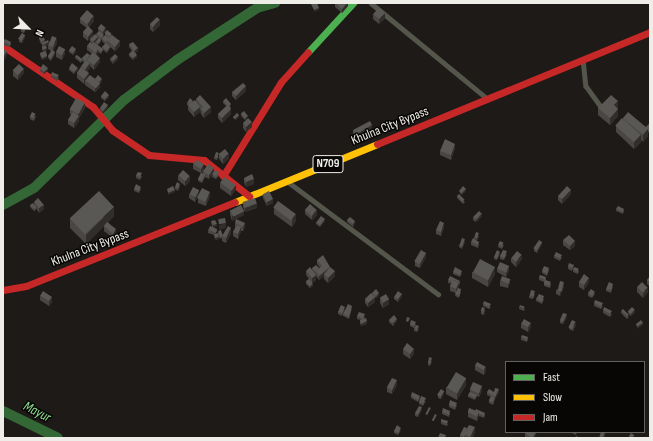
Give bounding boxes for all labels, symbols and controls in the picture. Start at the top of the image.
north arrow [8,8,48,48]
text: N [32,28,47,38]
street label: Khulna City Bypass [349,103,431,149]
road number: N709 [312,154,344,174]
street label: Khulna City Bypass [49,226,131,270]
legend [505,361,645,433]
text: Fast [543,370,560,385]
text: Slow [543,390,562,405]
water label: Mayur [20,398,54,426]
text: Jam [543,410,558,425]

